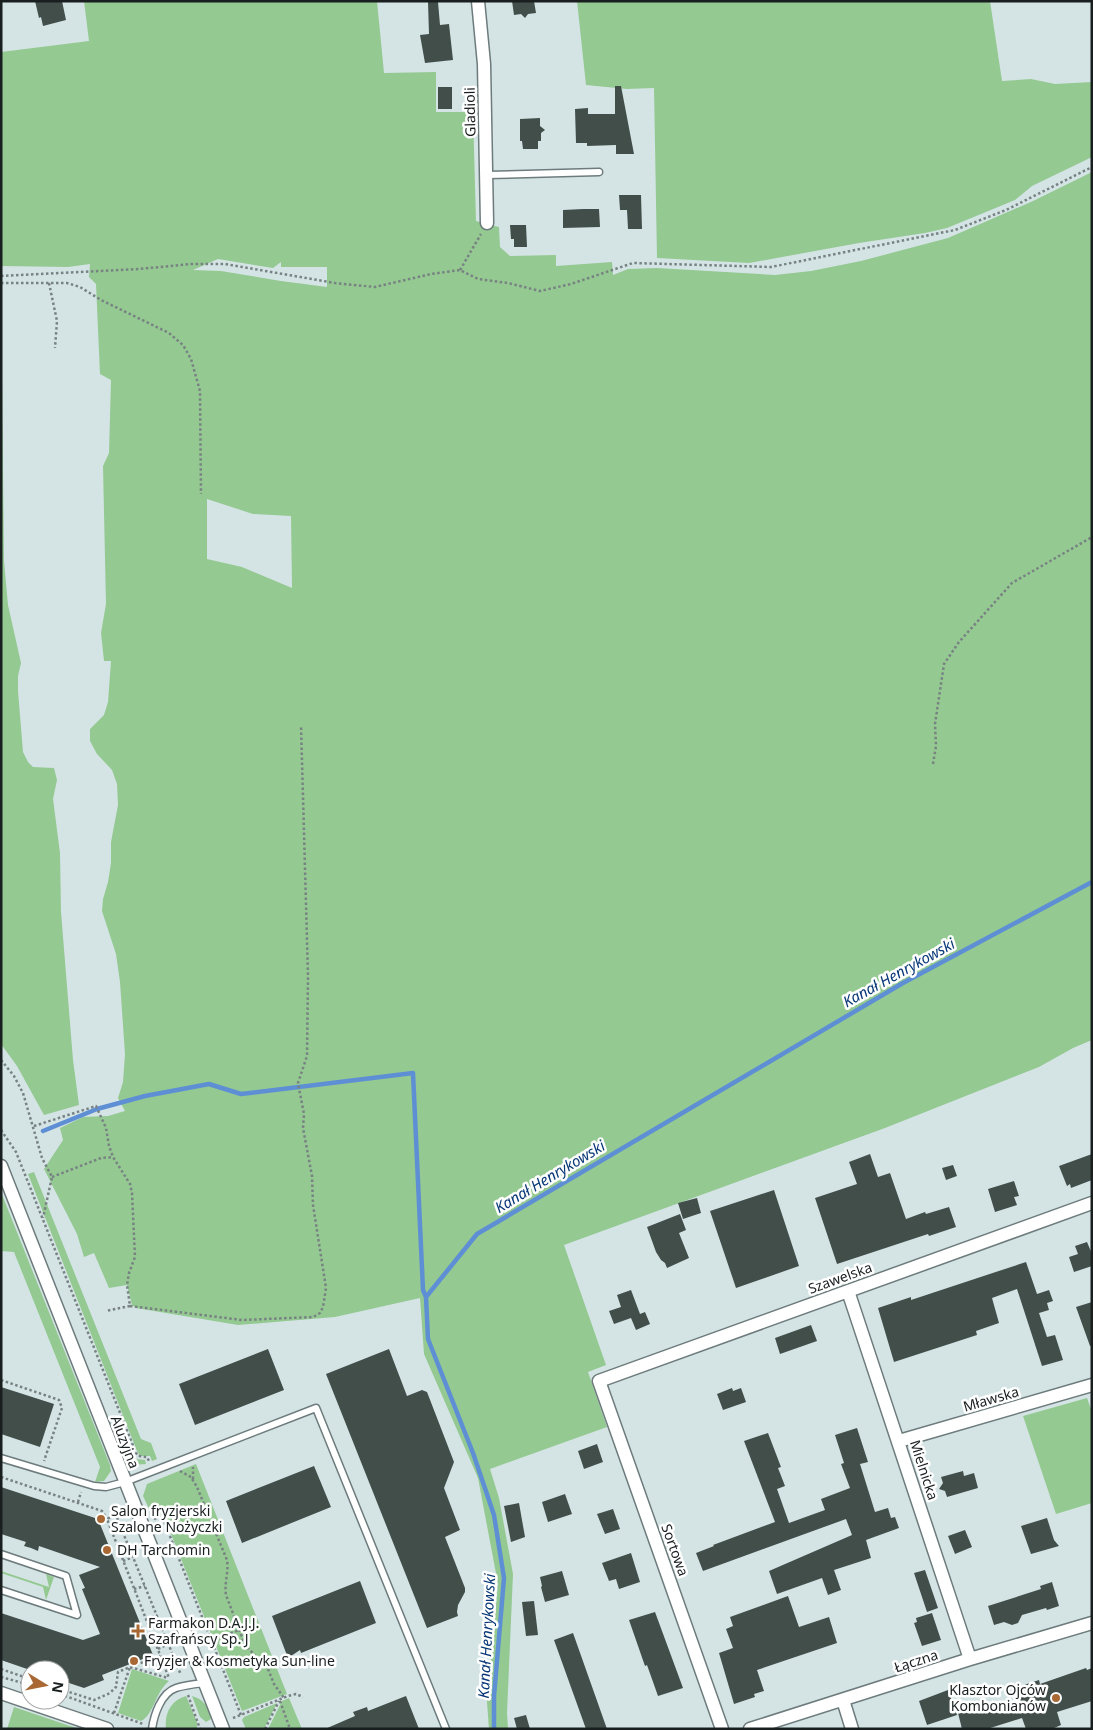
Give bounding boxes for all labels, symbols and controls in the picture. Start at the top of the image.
street label: Gladioli [460,87,479,137]
water label: Kanał Henrykowski [839,932,959,1011]
water label: Kanał Henrykowski [491,1135,609,1217]
street label: Szawelska [805,1257,874,1298]
street label: Mławska [961,1382,1021,1416]
street label: Aluzyjna [107,1413,144,1471]
street label: Mielnicka [906,1437,943,1502]
place label: Salon fryzjerski Szalone Nożyczki [111,1501,222,1536]
marker: Salon fryzjerski Szalone Nożyczki [95,1513,107,1525]
street label: Sortowa [657,1521,694,1578]
place label: DH Tarchomin [117,1540,210,1559]
marker: DH Tarchomin [101,1544,113,1556]
water label: Kanał Henrykowski [473,1572,499,1699]
place label: Farmakon D.A.J.J. Szafrańscy Sp. J [148,1613,259,1648]
marker: Farmakon D.A.J.J. Szafrańscy Sp. J [132,1625,144,1637]
street label: Łączna [892,1645,940,1677]
place label: Fryzjer & Kosmetyka Sun-line [144,1651,335,1670]
marker: Fryzjer & Kosmetyka Sun-line [128,1655,140,1667]
north arrow [20,1660,70,1710]
text: N [48,1680,69,1695]
place label: Klasztor Ojców Kombonianów [949,1680,1046,1715]
marker: Klasztor Ojców Kombonianów [1050,1692,1062,1704]

